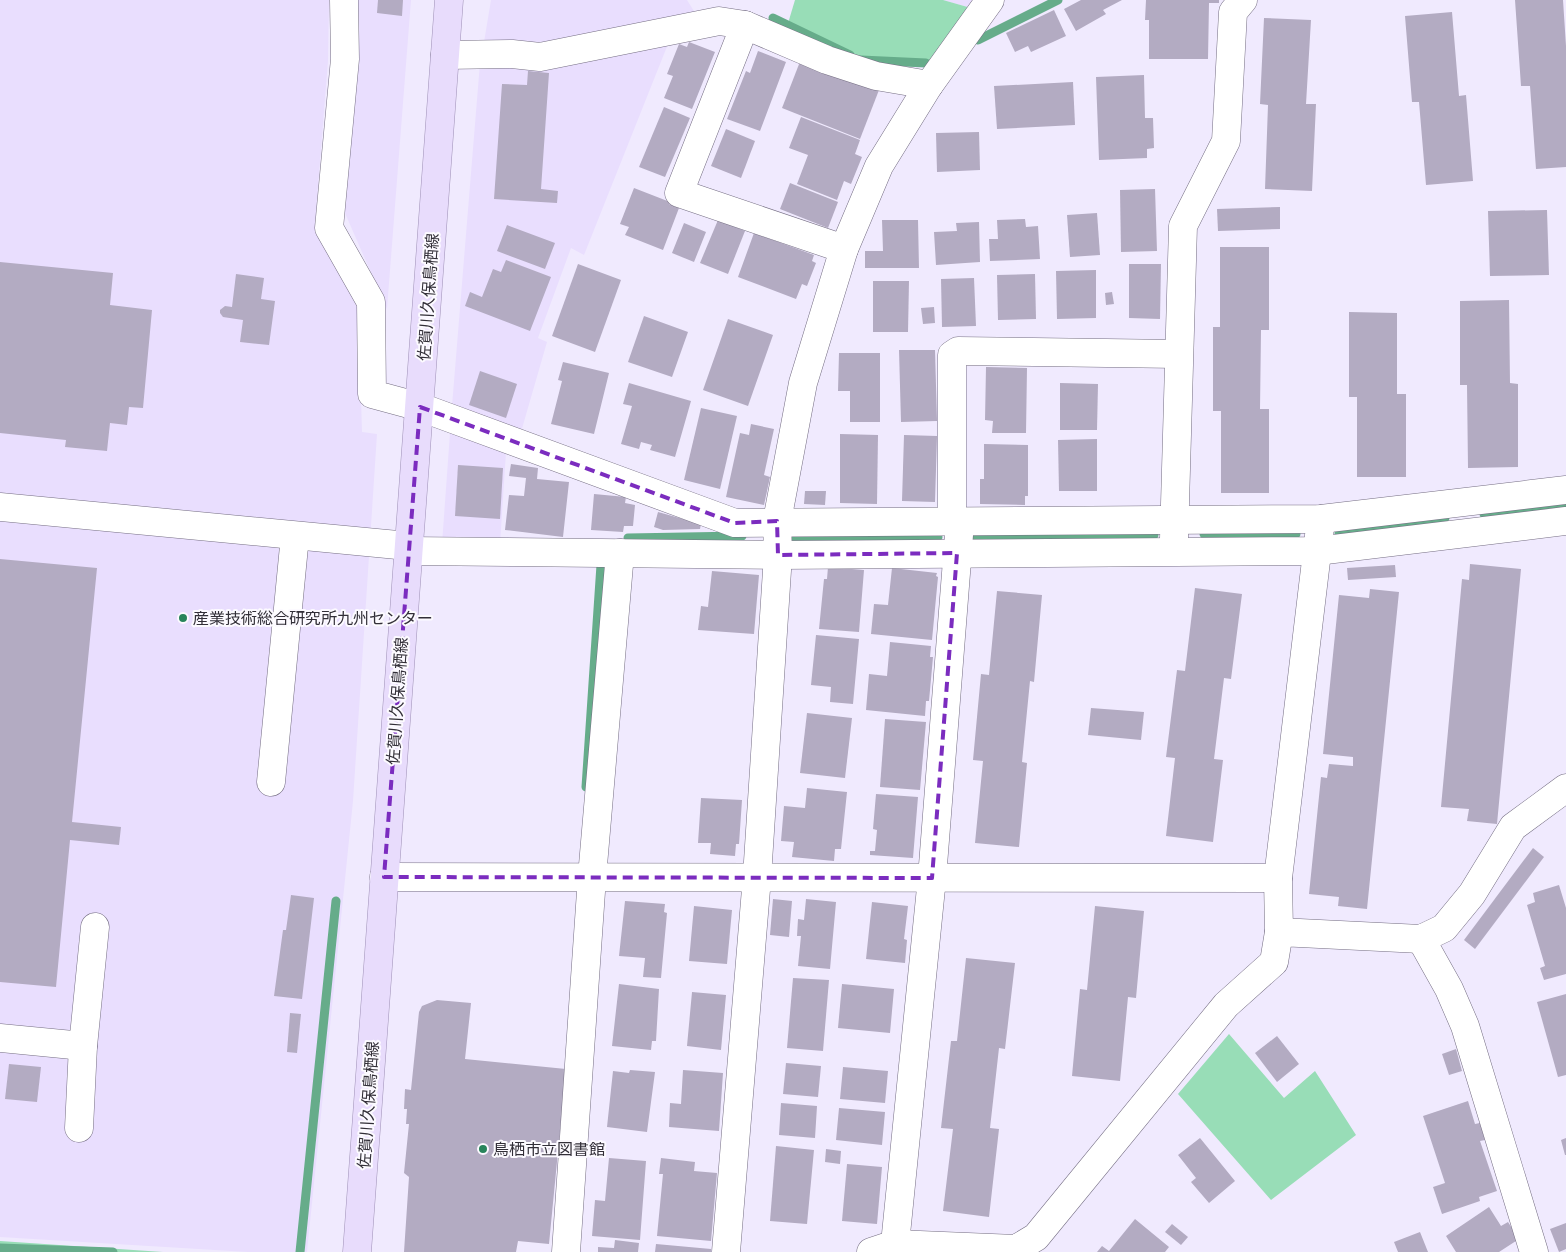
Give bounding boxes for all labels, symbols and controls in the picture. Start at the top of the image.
street label: 佐賀川久保鳥栖線 [414,232,442,362]
place label: 産業技術総合研究所九州センター [193,608,433,628]
marker: 産業技術総合研究所九州センター [177,612,189,624]
street label: 佐賀川久保鳥栖線 [383,636,411,766]
street label: 佐賀川久保鳥栖線 [354,1040,382,1170]
place label: 鳥栖市立図書館 [493,1139,605,1159]
marker: 鳥栖市立図書館 [477,1143,489,1155]

